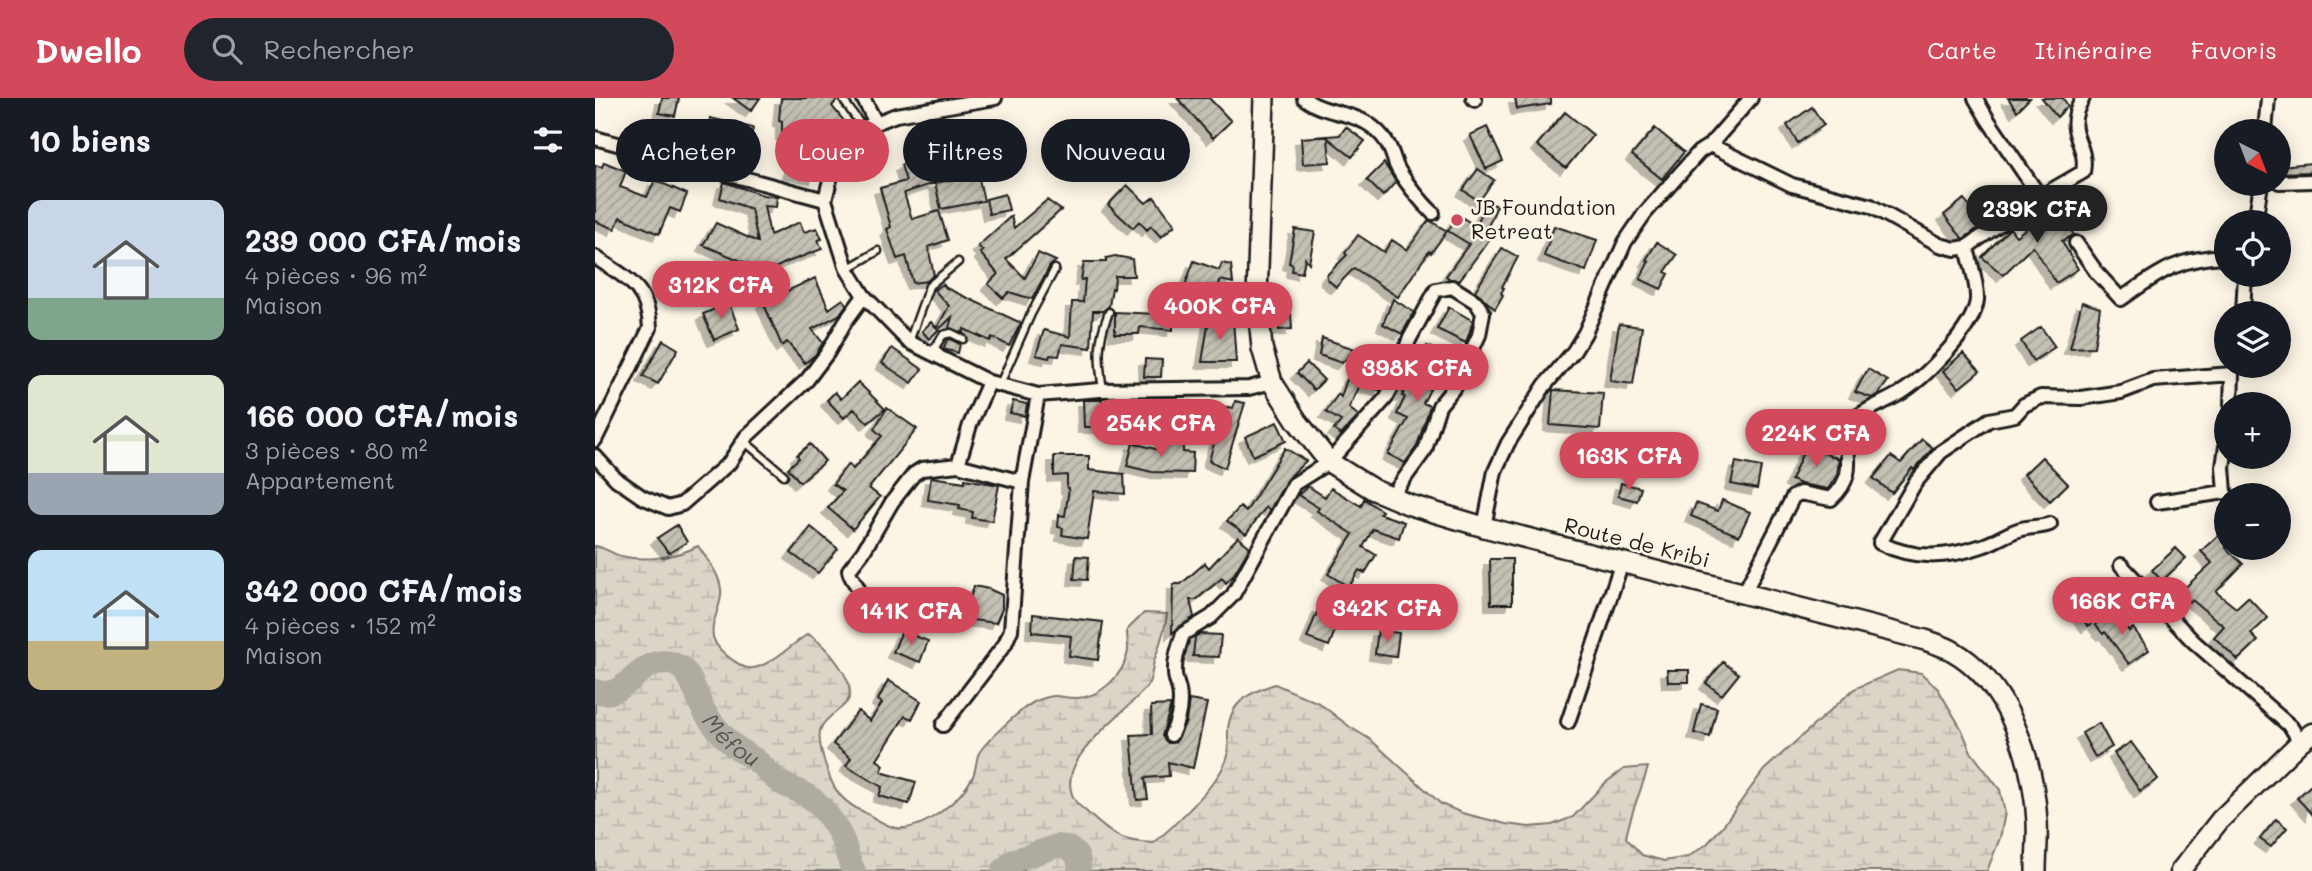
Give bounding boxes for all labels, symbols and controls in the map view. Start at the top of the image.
search box [184,18,674,81]
text: Dwello [35,28,142,71]
icon: search [208,30,246,68]
text: Rechercher [264,32,415,66]
text: Carte [1927,34,1997,65]
text: Itinéraire [2035,34,2153,65]
text: Favoris [2191,34,2277,65]
chip: Acheter [616,119,761,182]
chip: Louer [775,119,889,182]
chip: Filtres [903,119,1027,182]
chip: Nouveau [1041,119,1190,182]
north arrow [2214,119,2291,196]
map controls [2214,119,2291,560]
text: 10 biens [28,120,151,160]
icon: filters [529,121,567,159]
pin: 239K CFA [1965,186,2109,245]
place label: JB Foundation Retreat [1471,193,1616,244]
text: 239K CFA [1982,193,2092,223]
button: locate [2214,210,2291,287]
marker: JB Foundation Retreat [1449,212,1465,228]
text: 239 000 CFA/mois [245,220,521,260]
icon: home [84,228,168,312]
text: 4 pièces · 96 m² [245,260,427,290]
pin: 312K CFA [649,262,793,321]
text: 312K CFA [668,269,774,299]
pin: 400K CFA [1148,282,1292,342]
text: Maison [245,290,322,320]
text: 400K CFA [1163,290,1277,320]
button: layers [2214,301,2291,378]
pin: 398K CFA [1345,344,1489,404]
text: 398K CFA [1362,352,1472,382]
button: + [2214,392,2291,469]
text: 166 000 CFA/mois [245,395,518,435]
pin: 254K CFA [1089,400,1233,459]
icon: home [84,403,168,487]
text: 254K CFA [1106,407,1216,437]
pin: 224K CFA [1744,410,1888,469]
text: 224K CFA [1761,417,1871,447]
pin: 163K CFA [1557,432,1701,492]
text: 3 pièces · 80 m² [245,435,427,465]
text: 163K CFA [1576,440,1682,470]
text: Appartement [245,465,395,495]
button: − [2214,483,2291,560]
street label: Route de Kribi [1562,510,1713,573]
text: 342 000 CFA/mois [245,570,522,610]
icon: home [84,578,168,662]
pin: 166K CFA [2050,578,2194,637]
pin: 342K CFA [1315,584,1459,644]
text: 166K CFA [2069,585,2175,615]
pin: 141K CFA [839,588,983,647]
text: 342K CFA [1332,592,1442,622]
text: 141K CFA [859,595,963,625]
text: 4 pièces · 152 m² [245,610,436,640]
text: Maison [245,640,322,670]
water label: Méfou [696,707,766,773]

